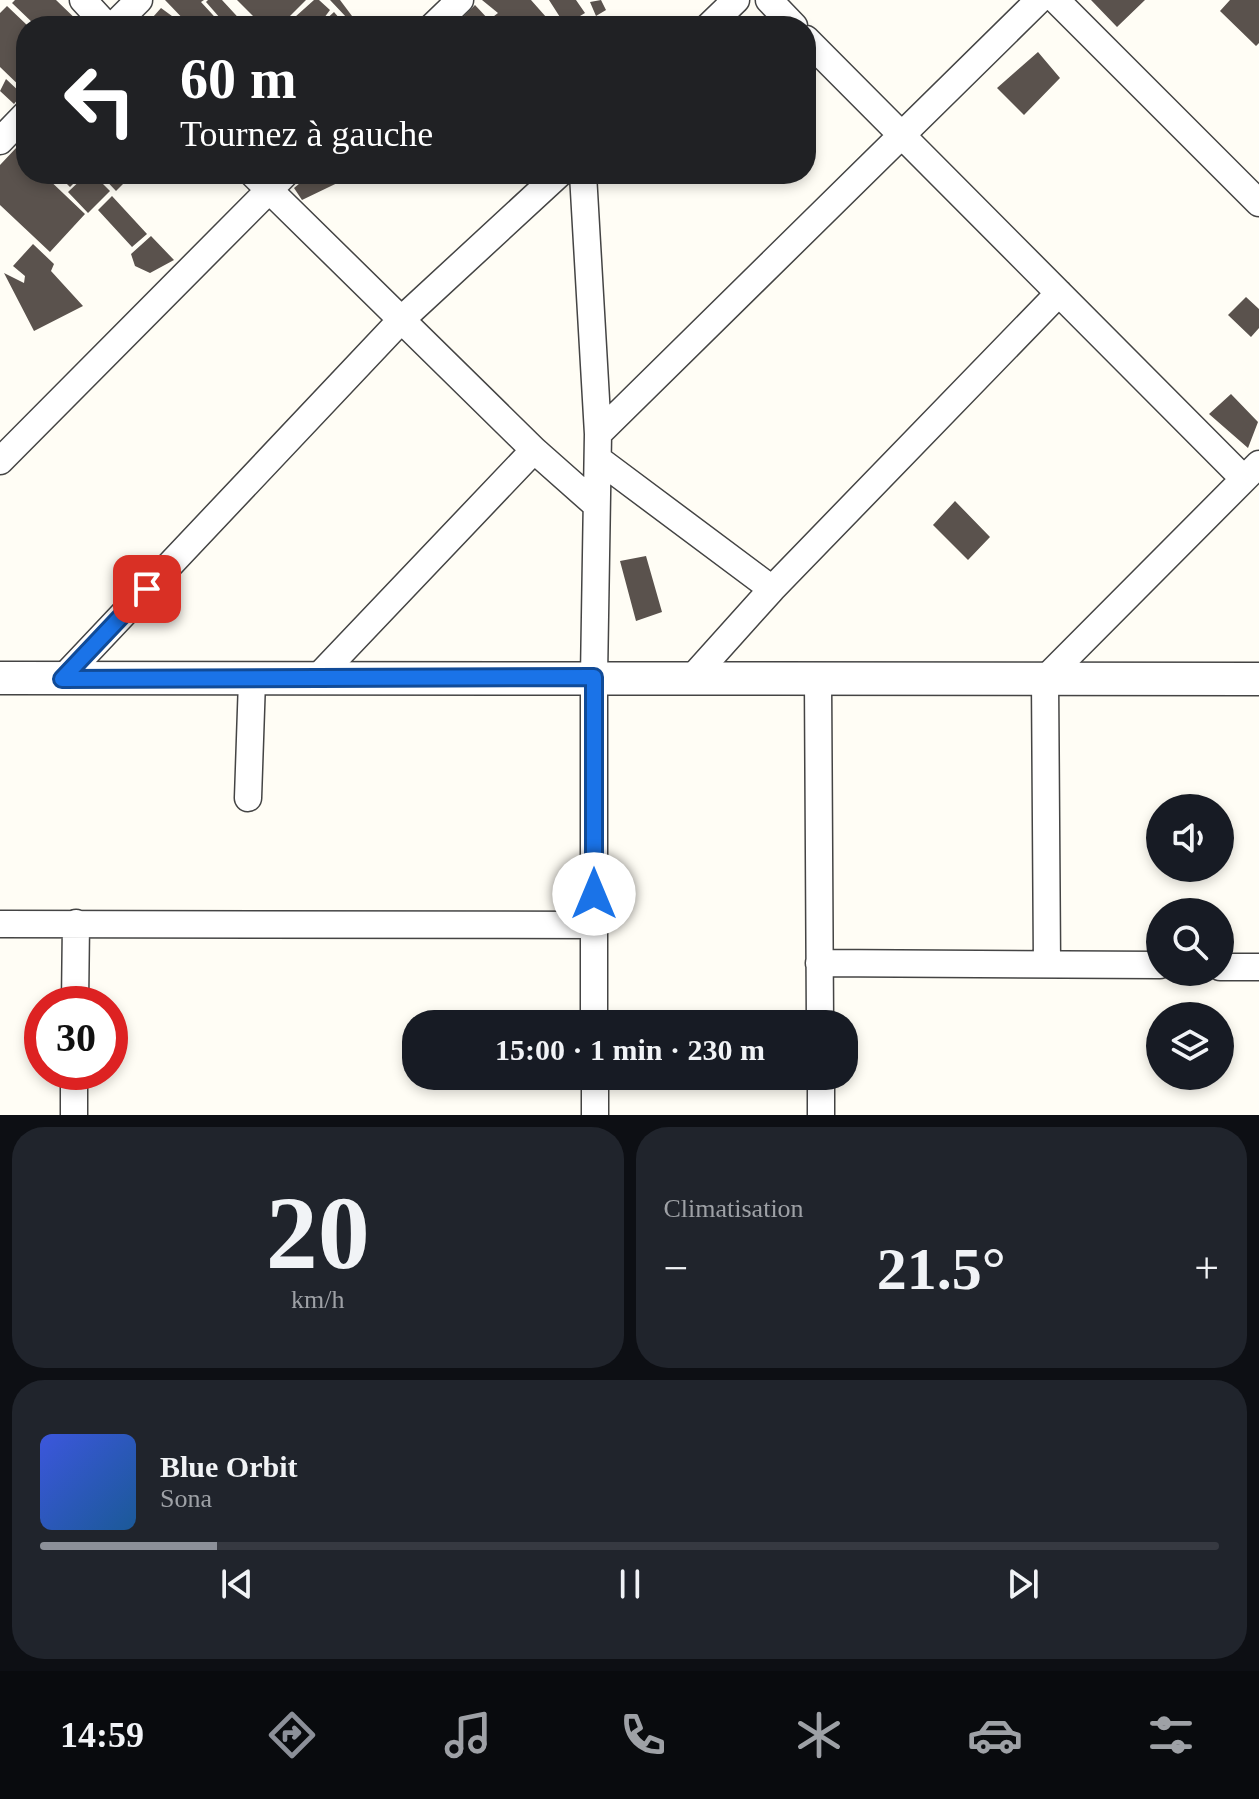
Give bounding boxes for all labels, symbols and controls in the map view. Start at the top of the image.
icon: left [48,48,152,152]
text: 60 m [180,48,297,110]
text: Tournez à gauche [180,114,433,154]
pin [113,555,181,623]
icon: arrive [125,567,169,611]
map controls [1146,794,1234,1090]
button: sound [1146,794,1234,882]
position arrow [552,852,636,936]
button: search [1146,898,1234,986]
speed limit sign: 30 [24,986,128,1090]
button: layers [1146,1002,1234,1090]
text: 15:00 · 1 min · 230 m [495,1033,765,1066]
text: 20 [266,1175,370,1290]
text: Climatisation [664,1194,804,1223]
text: 21.5° [877,1236,1006,1302]
text: − [664,1244,688,1293]
text: + [1194,1244,1219,1293]
text: km/h [291,1285,344,1314]
text: Blue Orbit [160,1450,298,1483]
text: Sona [160,1484,212,1513]
icon: previous [215,1562,259,1606]
icon: pause [608,1562,652,1606]
icon: next [1001,1562,1045,1606]
icon: directions [264,1707,320,1763]
icon: music [440,1707,496,1763]
icon: phone [615,1707,671,1763]
icon: climate [791,1707,847,1763]
icon: car [967,1707,1023,1763]
icon: filters [1143,1707,1199,1763]
text: 14:59 [60,1715,144,1755]

